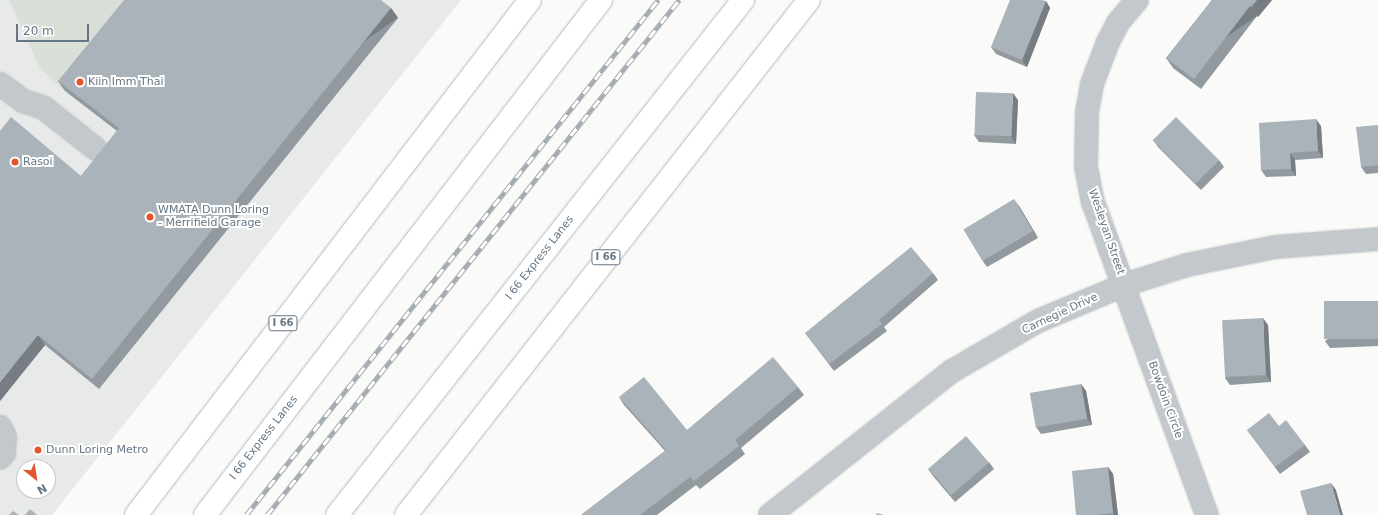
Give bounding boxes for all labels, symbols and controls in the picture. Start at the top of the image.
scale bar [18,16,91,42]
text: 20 m [23,24,54,38]
place label: Kiin Imm Thai [88,75,163,89]
marker: Kiin Imm Thai [75,77,85,87]
place label: Rasoi [23,155,53,169]
marker: Rasoi [10,157,20,167]
street label: Wesleyan Street [1085,187,1127,277]
place label: WMATA Dunn Loring - Merrifield Garage [158,204,269,230]
marker: WMATA Dunn Loring - Merrifield Garage [145,212,155,222]
street label: I 66 Express Lanes [503,213,577,303]
road number: I 66 [591,249,621,265]
street label: Carnegie Drive [1020,291,1100,337]
road number: I 66 [268,315,298,331]
street label: Bowdoin Circle [1145,359,1185,441]
street label: I 66 Express Lanes [227,393,301,483]
place label: Dunn Loring Metro [46,443,148,457]
marker: Dunn Loring Metro [33,445,43,455]
north arrow [16,459,56,499]
text: N [35,481,49,497]

